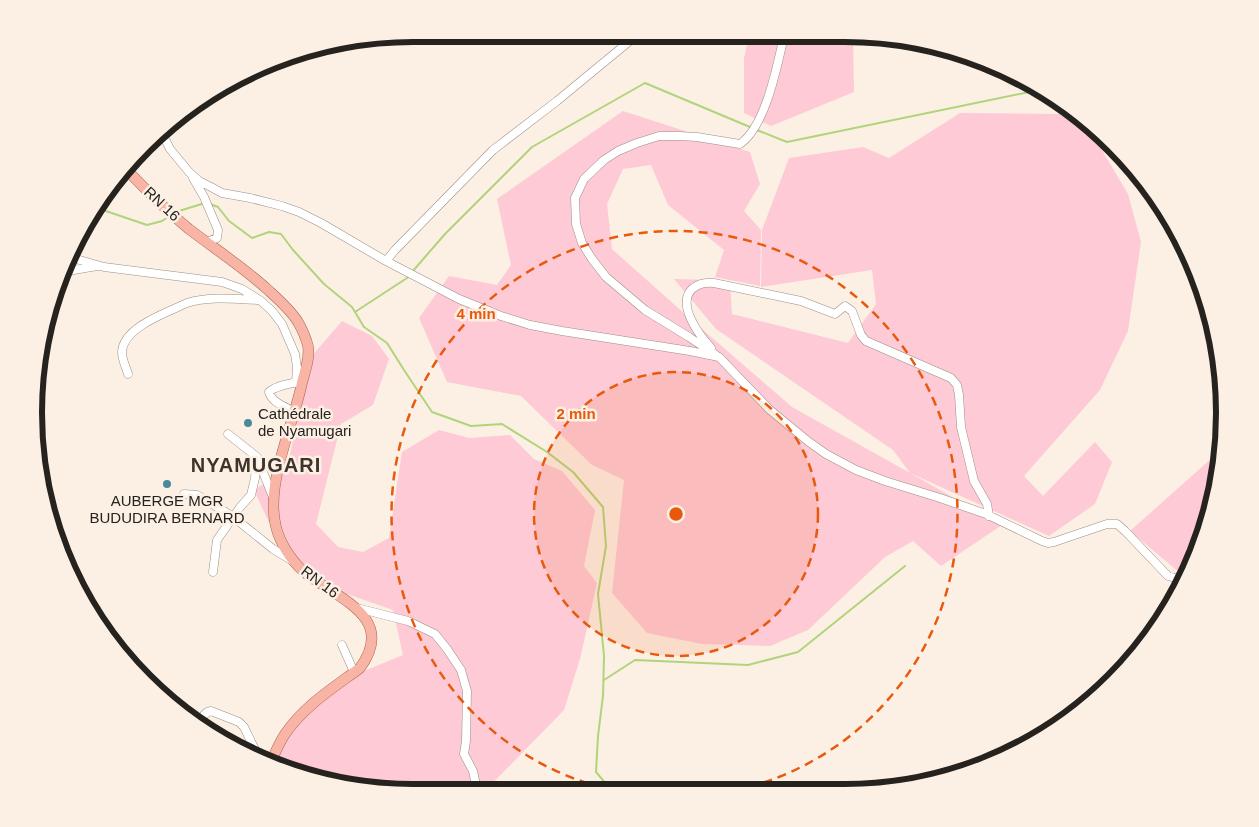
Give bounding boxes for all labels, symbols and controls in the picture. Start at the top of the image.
street label: RN 16 [141,183,184,224]
text: 4 min [456,305,496,322]
place label: Cathédrale de Nyamugari [258,405,351,439]
text: 2 min [556,405,596,422]
marker: Cathédrale de Nyamugari [242,417,254,429]
district label: NYAMUGARI [191,454,321,476]
marker: AUBERGE MGR BUDUDIRA BERNARD [161,478,173,490]
place label: AUBERGE MGR BUDUDIRA BERNARD [89,492,245,526]
centre of rings [667,505,685,523]
street label: RN 16 [298,562,342,601]

